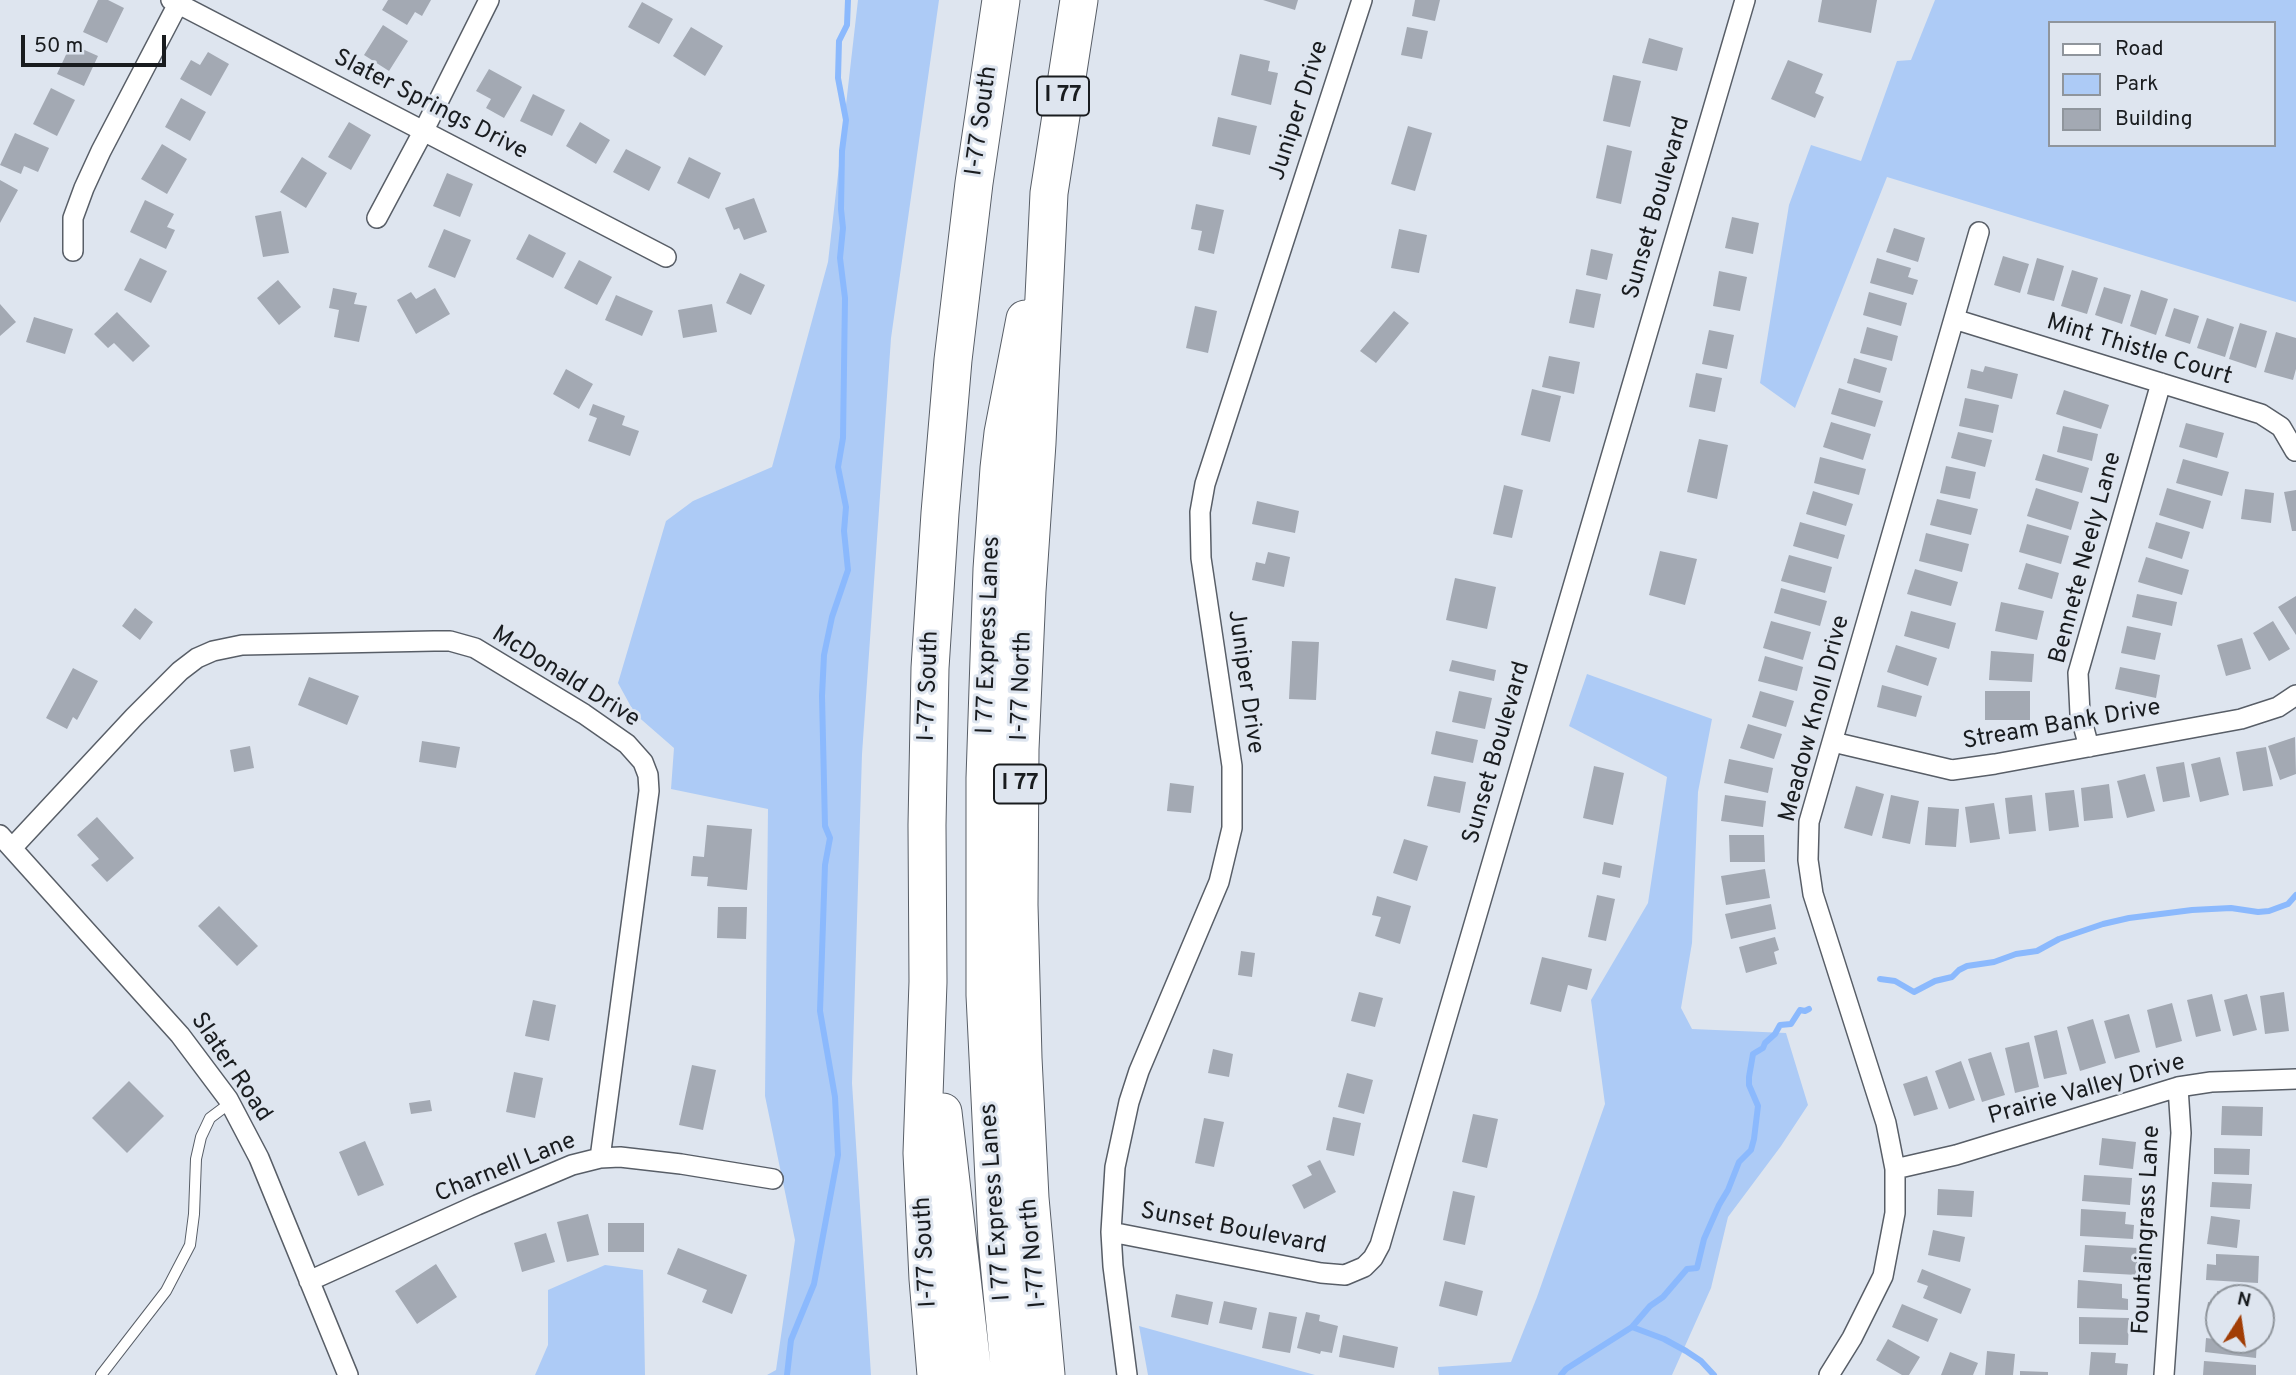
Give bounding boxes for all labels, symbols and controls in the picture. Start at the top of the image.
scale bar [24,21,170,65]
legend [2048,21,2275,147]
text: 50 m [34,33,83,60]
text: Road [2115,36,2164,63]
street label: Juniper Drive [1264,37,1336,185]
street label: Slater Springs Drive [328,45,532,167]
street label: I-77 South [961,64,1005,178]
text: Park [2115,71,2158,98]
road number: I 77 [1037,76,1089,116]
text: Building [2115,106,2193,133]
street label: Sunset Boulevard [1618,113,1698,303]
street label: Mint Thistle Court [2043,309,2235,393]
street label: Bennete Neely Lane [2045,449,2129,667]
street label: I 77 Express Lanes [972,536,1008,734]
street label: Juniper Drive [1220,608,1268,756]
street label: Meadow Knoll Drive [1775,613,1857,825]
street label: McDonald Drive [486,621,644,735]
street label: I-77 South [914,630,946,742]
street label: I-77 North [1007,631,1039,741]
street label: Sunset Boulevard [1458,658,1538,848]
street label: Stream Bank Drive [1961,694,2163,758]
road number: I 77 [994,764,1046,804]
street label: Slater Road [183,1008,277,1128]
street label: Prairie Valley Drive [1985,1049,2189,1133]
street label: I 77 Express Lanes [976,1102,1018,1302]
street label: Fountaingrass Lane [2128,1125,2168,1335]
street label: Charnell Lane [431,1128,581,1210]
street label: I-77 South [910,1196,944,1308]
street label: I-77 North [1016,1197,1054,1309]
street label: Sunset Boulevard [1138,1198,1328,1262]
north arrow [2205,1284,2275,1354]
text: N [2235,1287,2253,1314]

